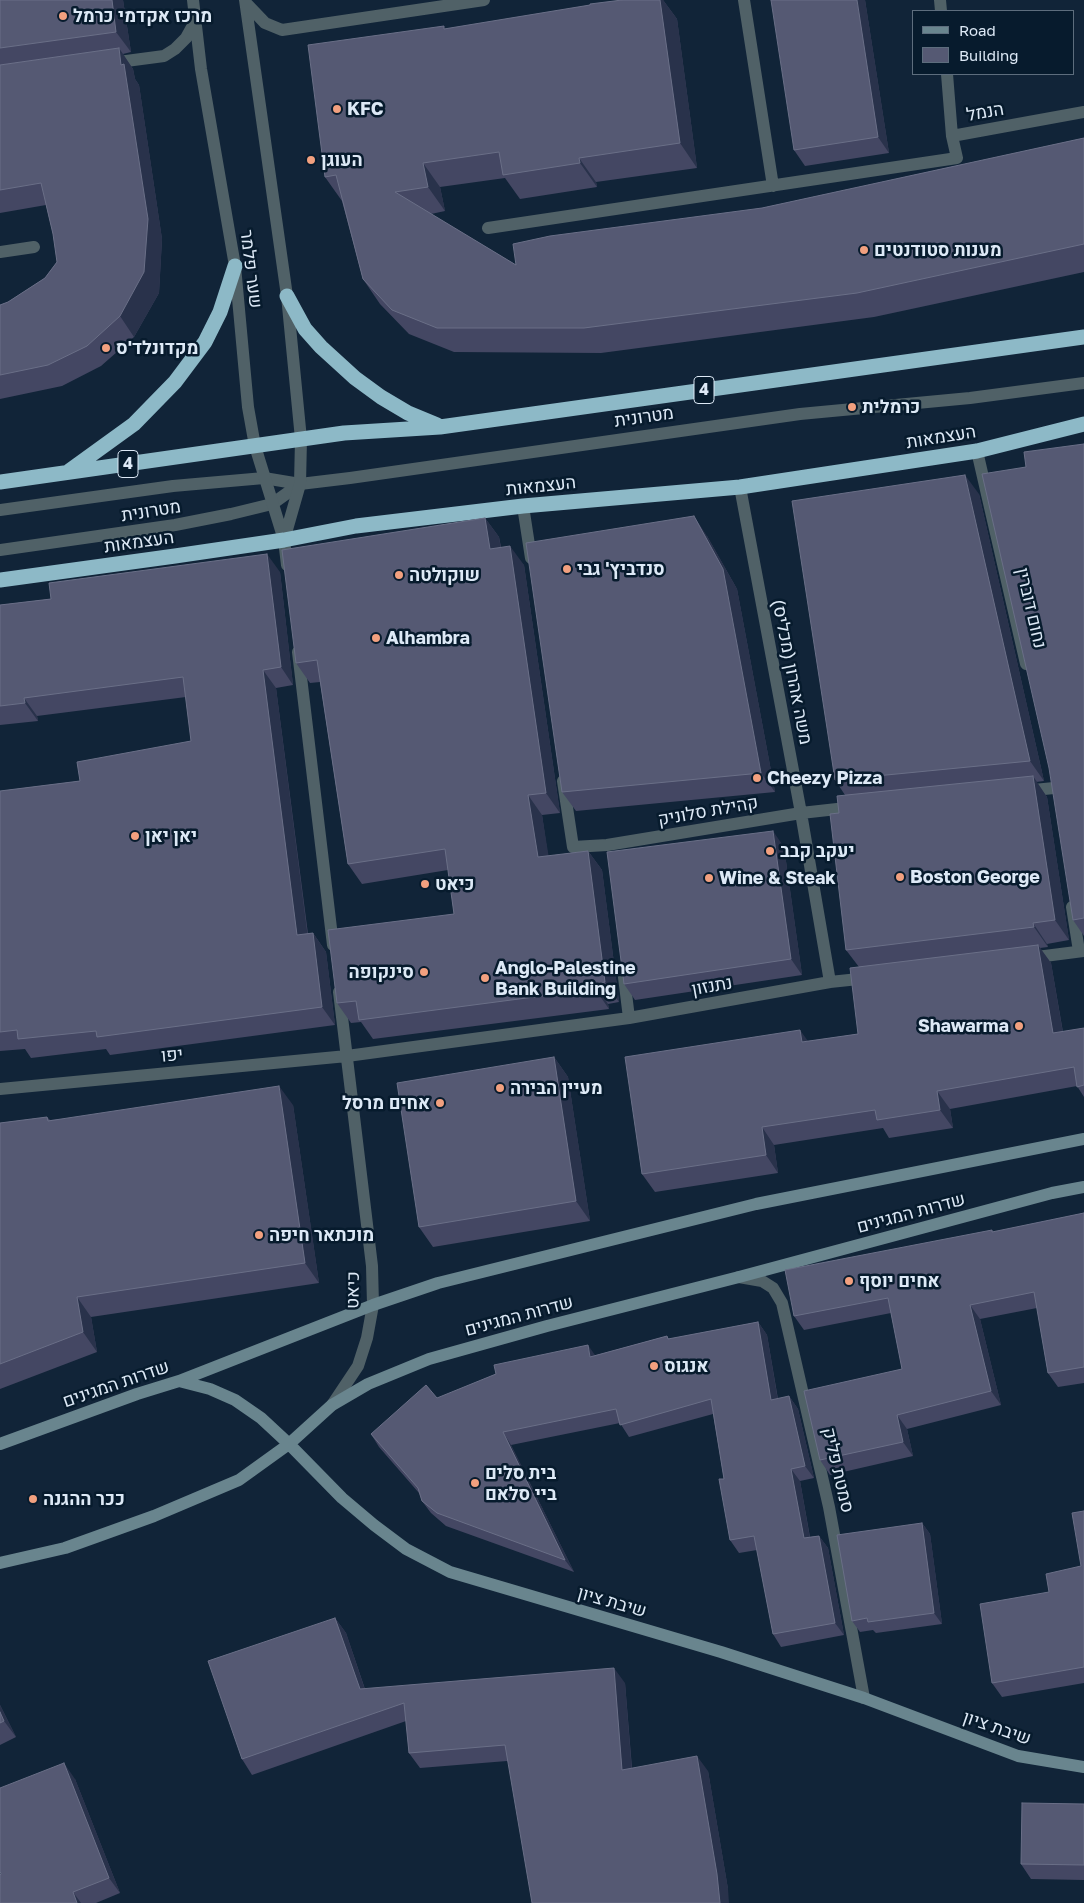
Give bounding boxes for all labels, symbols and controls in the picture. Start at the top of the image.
place label: מרכז אקדמי כרמל [73,5,212,27]
marker: מרכז אקדמי כרמל [57,10,69,22]
legend [912,10,1074,75]
text: Road [959,21,996,39]
text: Building [959,46,1019,64]
place label: KFC [347,98,384,120]
street label: הנמל [965,98,1005,126]
marker: KFC [331,103,343,115]
place label: העוגן [321,149,363,171]
marker: העוגן [305,154,317,166]
street label: שער פלמר [235,229,267,309]
place label: מענות סטודנטים [874,239,1002,261]
marker: מענות סטודנטים [858,244,870,256]
place label: מקדונלד'ס [116,337,198,359]
marker: מקדונלד'ס [100,342,112,354]
road number: 4 [694,376,714,404]
place label: כרמלית [862,396,920,418]
marker: כרמלית [846,401,858,413]
street label: מטרונית [613,402,675,432]
street label: העצמאות [905,421,977,453]
road number: 4 [118,450,138,478]
street label: העצמאות [505,472,577,500]
street label: מטרונית [120,496,182,526]
street label: העצמאות [103,526,175,558]
place label: סנדביץ' גבי [577,558,665,580]
marker: סנדביץ' גבי [561,563,573,575]
place label: שוקולטה [409,564,480,586]
street label: נחום דוברין [1011,565,1051,651]
marker: שוקולטה [393,569,405,581]
street label: משה אהרון (מכליס) [767,597,817,747]
place label: Alhambra [386,627,470,649]
marker: Alhambra [370,632,382,644]
place label: Cheezy Pizza [767,767,882,789]
marker: Cheezy Pizza [751,772,763,784]
street label: קהילת סלוניק [656,792,760,830]
place label: יאן יאן [145,825,197,847]
marker: יאן יאן [129,830,141,842]
place label: יעקב קבב [780,840,855,862]
marker: יעקב קבב [764,845,776,857]
place label: Boston George [910,866,1040,888]
place label: Wine & Steak [719,867,836,889]
marker: Boston George [894,871,906,883]
marker: Wine & Steak [703,872,715,884]
place label: כיאט [435,873,475,895]
marker: כיאט [419,878,431,890]
place label: Anglo-Palestine Bank Building [495,957,636,1000]
place label: סינקופה [349,961,414,983]
marker: סינקופה [418,966,430,978]
marker: Anglo-Palestine Bank Building [479,972,491,984]
street label: נתנזון [690,972,734,1000]
place label: Shawarma [918,1015,1009,1037]
marker: Shawarma [1013,1020,1025,1032]
street label: יפו [160,1043,184,1067]
place label: מעיין הבירה [510,1077,603,1099]
marker: מעיין הבירה [494,1082,506,1094]
place label: אחים מרסל [342,1092,430,1114]
marker: אחים מרסל [434,1097,446,1109]
street label: שדרות המגינים [854,1188,968,1238]
place label: מוכתאר חיפה [269,1224,374,1246]
marker: מוכתאר חיפה [253,1229,265,1241]
place label: אחים יוסף [859,1270,940,1292]
street label: כיאט [342,1271,364,1309]
marker: אחים יוסף [843,1275,855,1287]
street label: שדרות המגינים [462,1291,576,1341]
place label: אנגוס [664,1355,708,1377]
street label: שדרות המגינים [60,1356,172,1412]
marker: אנגוס [648,1360,660,1372]
street label: סמטת פליק [818,1425,858,1515]
place label: בית סלים ביי סלאם [485,1462,557,1505]
marker: בית סלים ביי סלאם [469,1477,481,1489]
place label: ככר ההגנה [43,1488,125,1510]
marker: ככר ההגנה [27,1493,39,1505]
street label: שיבת ציון [575,1582,649,1622]
street label: שיבת ציון [960,1706,1034,1750]

